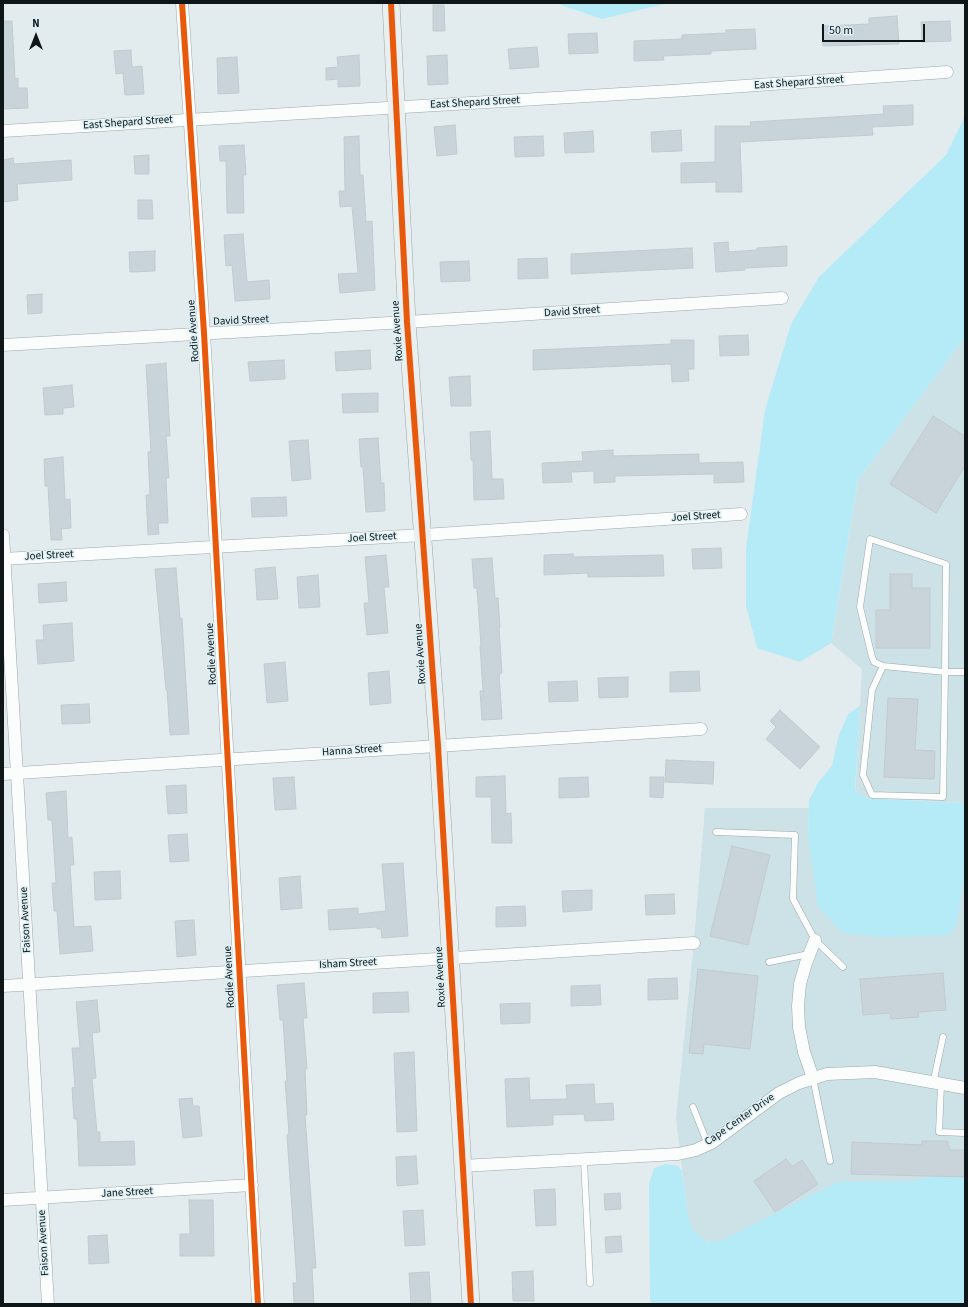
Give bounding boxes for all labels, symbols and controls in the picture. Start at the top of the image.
north arrow [16,16,56,56]
text: N [32,16,40,31]
scale bar [824,16,927,42]
text: 50 m [829,22,853,39]
street label: East Shepard Street [754,73,844,93]
street label: East Shepard Street [430,94,520,112]
street label: East Shepard Street [83,113,173,133]
street label: Rodie Avenue [185,299,203,363]
street label: Roxie Avenue [389,300,407,362]
street label: David Street [544,303,600,321]
street label: David Street [213,313,269,329]
street label: Joel Street [671,509,721,525]
street label: Joel Street [347,530,397,546]
street label: Joel Street [24,548,74,564]
street label: Rodie Avenue [204,622,220,686]
street label: Roxie Avenue [412,623,430,685]
street label: Hanna Street [322,742,382,760]
street label: Faison Avenue [18,887,34,953]
street label: Rodie Avenue [222,945,238,1009]
street label: Roxie Avenue [433,946,449,1008]
street label: Isham Street [319,956,377,972]
street label: Cape Center Drive [703,1091,777,1149]
street label: Jane Street [101,1185,153,1201]
street label: Faison Avenue [36,1210,52,1276]

